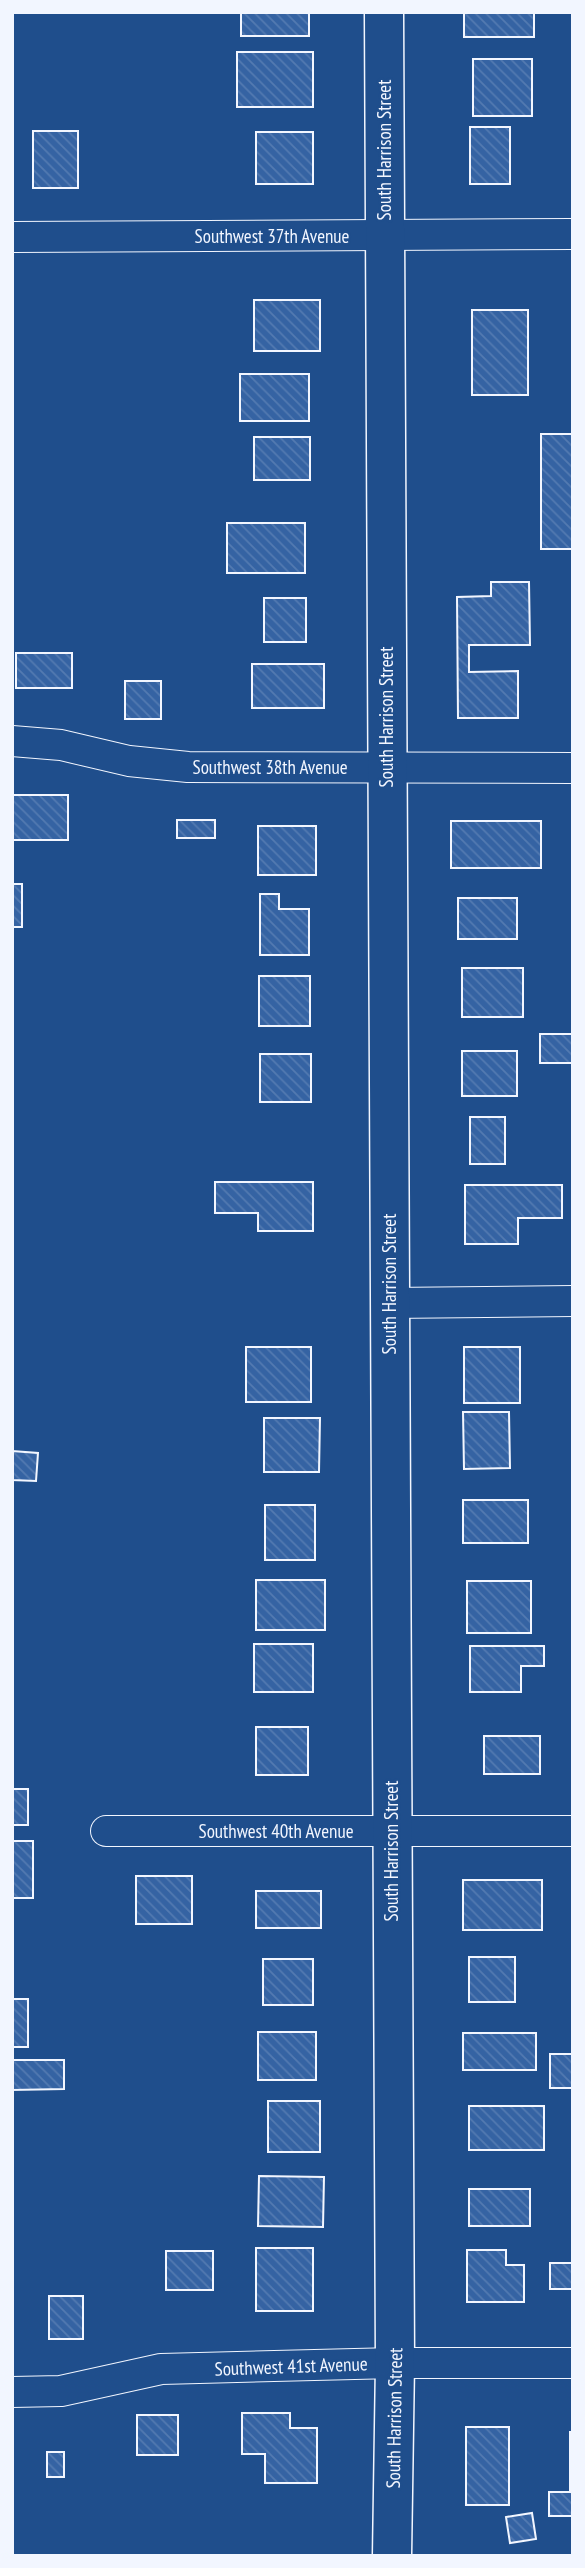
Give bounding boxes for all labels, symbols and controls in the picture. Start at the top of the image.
street label: South Harrison Street [372,79,396,220]
street label: Southwest 37th Avenue [195,224,350,248]
street label: South Harrison Street [374,646,398,787]
street label: Southwest 38th Avenue [193,755,348,779]
street label: South Harrison Street [377,1213,401,1354]
street label: South Harrison Street [379,1780,403,1921]
street label: Southwest 40th Avenue [199,1819,354,1843]
street label: South Harrison Street [381,2347,407,2489]
street label: Southwest 41st Avenue [214,2351,368,2381]

